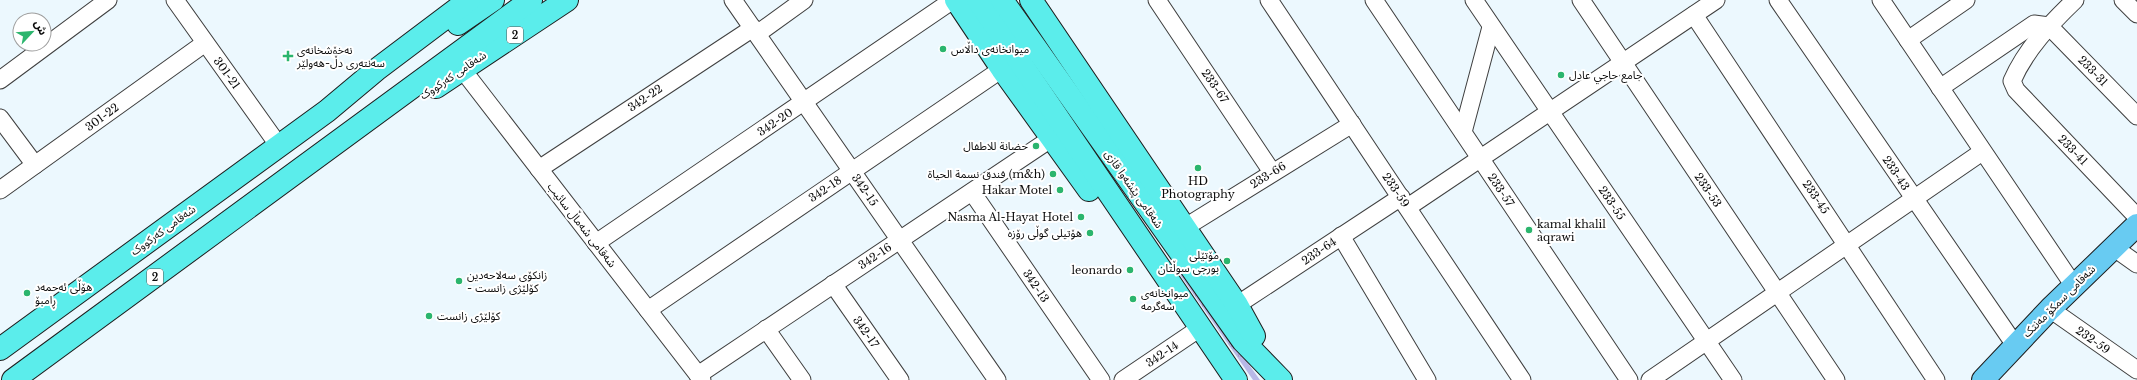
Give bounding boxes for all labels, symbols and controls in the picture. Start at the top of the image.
north arrow [12,12,52,52]
text: ش [31,18,51,37]
road number: 2 [507,27,523,43]
place label: میوانخانەی داڵاس [951,41,1029,56]
place label: نەخۆشخانەی سەنتەری دڵ-هەولێر [296,43,385,70]
marker: میوانخانەی داڵاس [938,44,948,54]
street label: شەقامی کەرکووک [417,47,489,102]
marker: نەخۆشخانەی سەنتەری دڵ-هەولێر [282,50,294,62]
street label: 233-31 [2075,53,2111,89]
street label: 301-21 [211,54,243,92]
street label: 233-67 [1199,66,1232,106]
place label: جامع حاجي عادل [1569,68,1643,85]
marker: جامع حاجي عادل [1556,70,1566,80]
street label: 342-22 [625,81,665,115]
street label: 301-22 [82,100,122,134]
street label: 342-20 [755,105,795,139]
street label: 233-41 [2055,132,2091,168]
place label: حضانة للاطفال [963,139,1029,153]
marker: حضانة للاطفال [1031,141,1041,151]
street label: شەقامی پێشەوا قازی [1101,147,1166,232]
street label: 233-43 [1879,153,1913,193]
street label: 233-66 [1248,159,1288,191]
marker: HD Photography [1193,163,1203,173]
place label: فندق نسمة الحياة (m&h) [928,167,1045,181]
marker: فندق نسمة الحياة (m&h) [1048,169,1058,179]
street label: 233-59 [1379,170,1413,210]
street label: 233-53 [1691,170,1725,210]
street label: 342-15 [849,171,881,209]
street label: 233-57 [1485,171,1517,210]
street label: 342-18 [806,173,844,205]
place label: HD Photography [1161,174,1235,201]
street label: 233-45 [1800,177,1832,217]
street label: شەقامی شەماڵ سائیب [544,179,621,271]
place label: Hakar Motel [982,183,1052,197]
street label: 233-55 [1596,183,1628,223]
marker: Hakar Motel [1055,185,1065,195]
street label: شەقامی کەرکووک [128,202,199,258]
place label: Nasma Al-Hayat Hotel [947,210,1073,224]
marker: Nasma Al-Hayat Hotel [1076,212,1086,222]
place label: kamal khalil aqrawi [1537,217,1606,244]
place label: هۆتیلی گوڵی رۆزه [1008,225,1082,240]
marker: kamal khalil aqrawi [1524,225,1534,235]
marker: هۆتیلی گوڵی رۆزه [1085,228,1095,238]
street label: 233-64 [1299,234,1339,268]
street label: 342-16 [856,240,894,272]
place label: مۆتێلی بورجی سوڵتان [1158,248,1219,275]
marker: مۆتێلی بورجی سوڵتان [1222,256,1232,266]
street label: شەقامی سمکۆ مەنتک [2020,262,2098,340]
place label: leonardo [1071,263,1122,277]
marker: leonardo [1125,265,1135,275]
street label: 342-13 [1020,267,1052,305]
place label: زانکۆی سەلاحەدین - کۆلێژی زانست [467,268,547,295]
road number: 2 [147,269,163,285]
marker: زانکۆی سەلاحەدین - کۆلێژی زانست [454,276,464,286]
place label: هۆڵی ئەحمەد ڕامبۆ [35,279,92,309]
place label: میوانخانەی سەگرمە [1141,286,1189,313]
marker: هۆڵی ئەحمەد ڕامبۆ [22,288,32,298]
marker: میوانخانەی سەگرمە [1128,294,1138,304]
place label: کۆلێژی زانست [437,309,501,323]
marker: کۆلێژی زانست [424,311,434,321]
street label: 342-17 [850,313,882,351]
street label: 232-59 [2073,323,2113,357]
street label: 342-14 [1143,338,1181,370]

